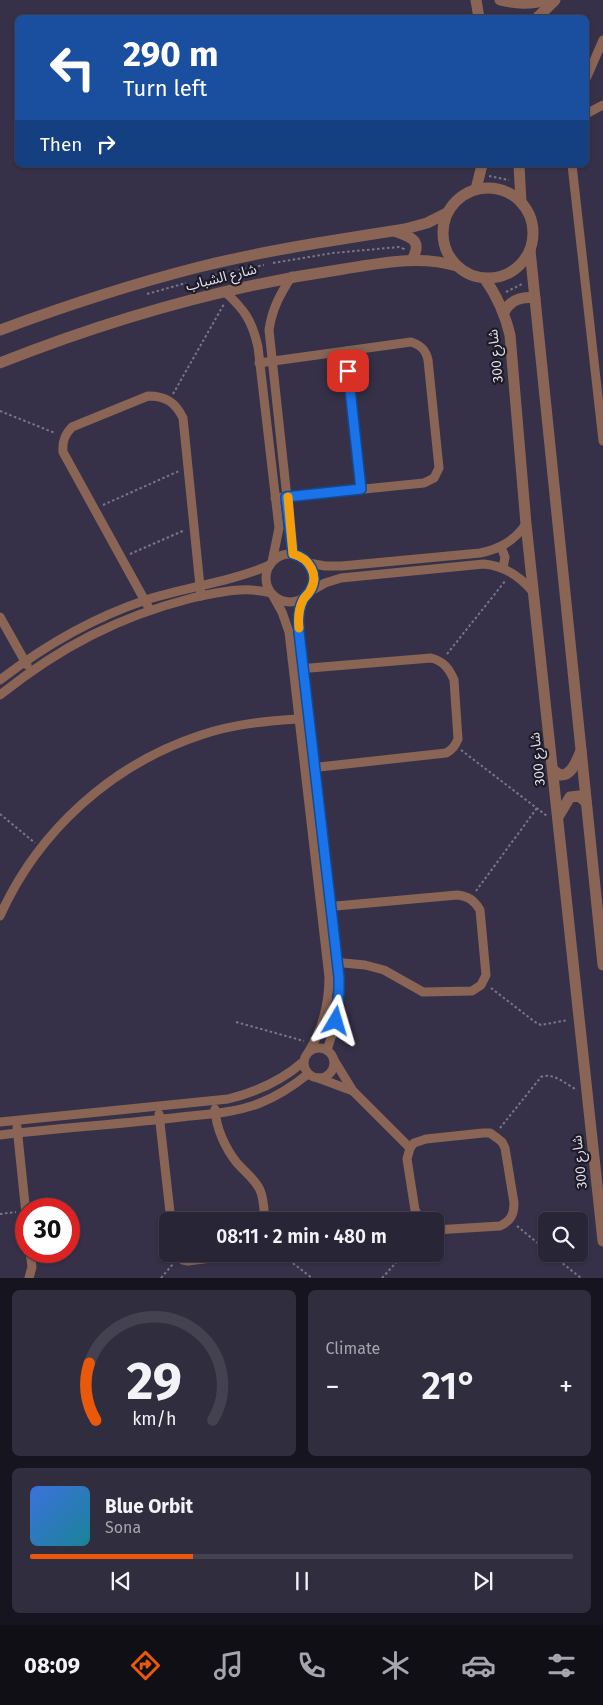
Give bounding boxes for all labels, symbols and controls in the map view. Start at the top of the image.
text: 290 m [123,33,219,75]
icon: left [40,35,105,100]
text: Turn left [123,75,207,102]
icon: right [92,130,120,158]
text: Then [40,133,82,156]
street label: شارع الشباب [184,260,259,296]
street label: شارع 300 [484,328,509,384]
pin [327,350,369,392]
icon: arrive [334,357,362,385]
street label: شارع 300 [526,731,551,787]
position arrow [309,994,361,1046]
street label: شارع 300 [568,1134,593,1190]
speed limit sign: 30 [15,1198,80,1263]
map controls [538,1212,588,1262]
button: search [538,1212,588,1262]
text: 08:11 · 2 min · 480 m [216,1225,387,1248]
text: Climate [326,1339,380,1358]
text: 29 [126,1350,181,1413]
text: 21° [421,1363,477,1409]
text: − [326,1370,340,1403]
text: + [559,1370,573,1403]
text: km/h [132,1408,176,1430]
text: Blue Orbit [105,1495,193,1518]
text: Sona [105,1518,141,1537]
icon: previous [107,1567,135,1595]
icon: pause [288,1567,316,1595]
icon: next [469,1567,497,1595]
icon: directions [128,1648,163,1683]
icon: music [211,1648,246,1683]
icon: phone [294,1648,329,1683]
icon: climate [378,1648,413,1683]
icon: car [461,1648,496,1683]
icon: filters [544,1648,579,1683]
text: 08:09 [24,1652,80,1679]

